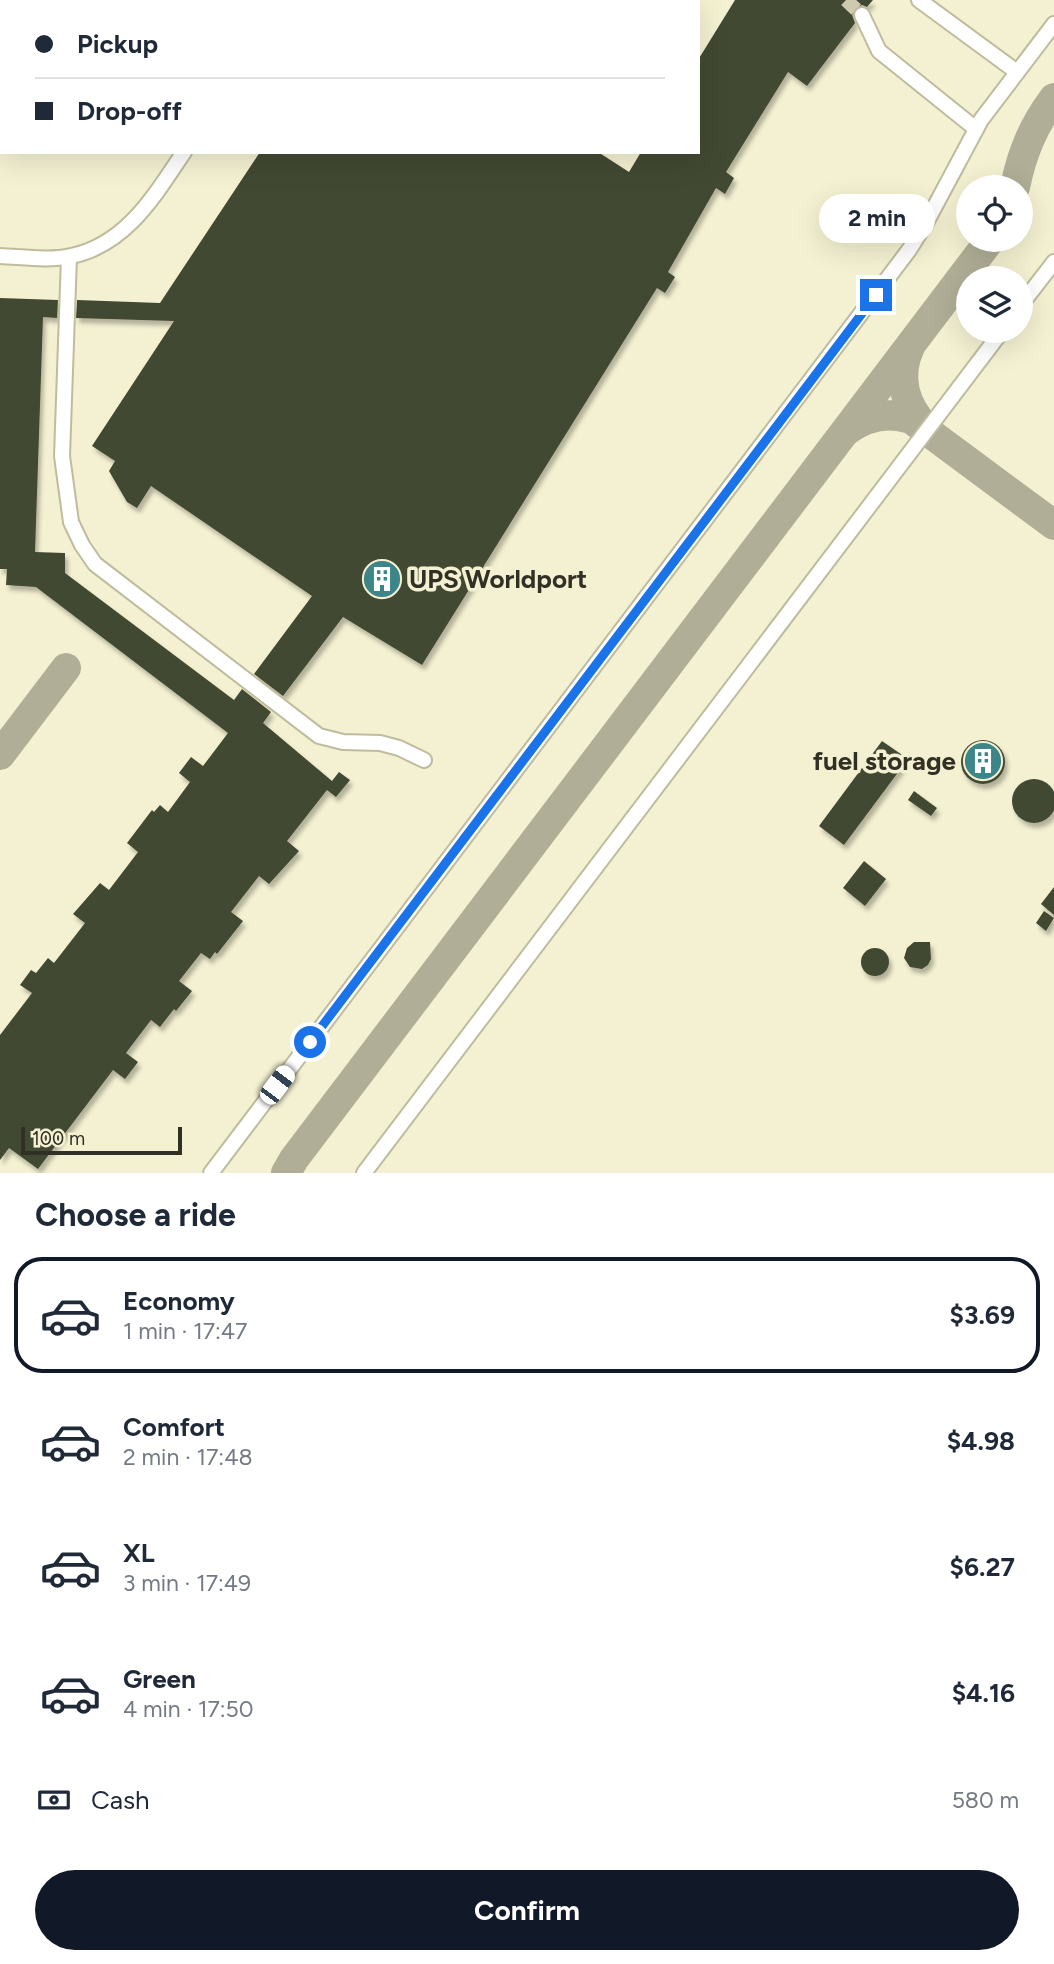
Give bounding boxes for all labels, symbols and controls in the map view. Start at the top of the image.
text: Pickup [77,28,158,60]
text: Drop-off [77,95,182,127]
map controls [956,175,1033,343]
button: locate [956,175,1033,252]
callout: 2 min [818,194,934,243]
text: 2 min [848,204,906,232]
button: layers [956,266,1033,343]
route end [860,279,892,311]
building icon: UPS Worldport [361,558,403,600]
place label: UPS Worldport [409,563,587,595]
building icon: fuel storage [962,740,1004,782]
place label: fuel storage [813,745,956,777]
route start [294,1026,326,1058]
car [256,1062,299,1108]
scale bar [21,1124,182,1156]
text: 100 m [32,1127,85,1150]
text: Choose a ride [35,1196,236,1234]
icon: car [39,1284,102,1347]
text: Economy [123,1285,235,1317]
text: $3.69 [950,1299,1015,1331]
text: 1 min · 17:47 [123,1317,247,1345]
icon: car [39,1410,102,1473]
text: Comfort [123,1411,225,1443]
text: $4.98 [947,1425,1015,1457]
text: 2 min · 17:48 [123,1443,253,1471]
icon: car [39,1536,102,1599]
text: XL [123,1537,155,1569]
text: $6.27 [950,1551,1015,1583]
text: 3 min · 17:49 [123,1569,251,1597]
icon: car [39,1662,102,1725]
text: Green [123,1663,196,1695]
text: $4.16 [952,1677,1015,1709]
text: 4 min · 17:50 [123,1695,254,1723]
icon: cash [35,1781,73,1819]
text: Cash [91,1784,150,1816]
text: 580 m [952,1786,1019,1814]
button: Confirm [35,1870,1019,1950]

